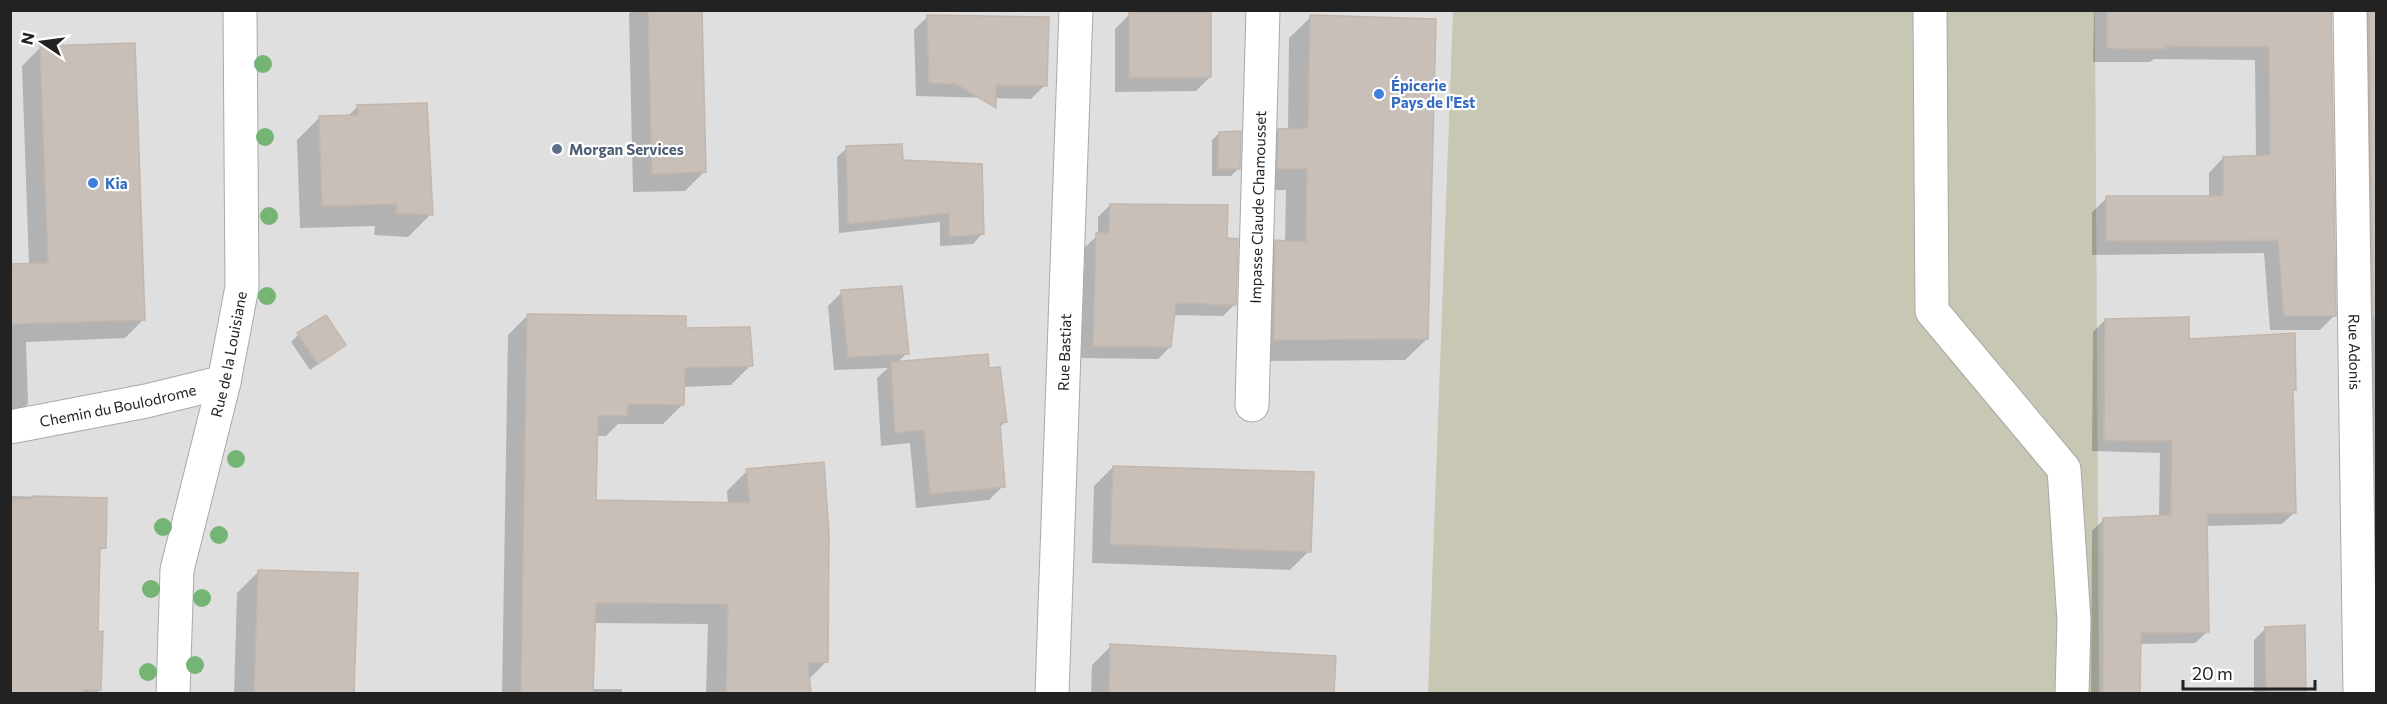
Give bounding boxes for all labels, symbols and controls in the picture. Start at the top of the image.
north arrow [12,12,72,72]
text: N [16,31,38,46]
place label: Épicerie Pays de l'Est [1391,76,1475,111]
marker: Épicerie Pays de l'Est [1372,87,1386,101]
street label: Impasse Claude Chamousset [1246,110,1269,304]
place label: Morgan Services [569,140,684,158]
marker: Morgan Services [550,142,564,156]
place label: Kia [105,174,128,192]
marker: Kia [86,176,100,190]
street label: Rue de la Louisiane [207,290,250,419]
street label: Rue Bastiat [1054,313,1074,391]
street label: Rue Adonis [2345,314,2365,390]
street label: Chemin du Boulodrome [38,380,198,430]
scale bar [2183,653,2315,691]
text: 20 m [2192,662,2233,684]

